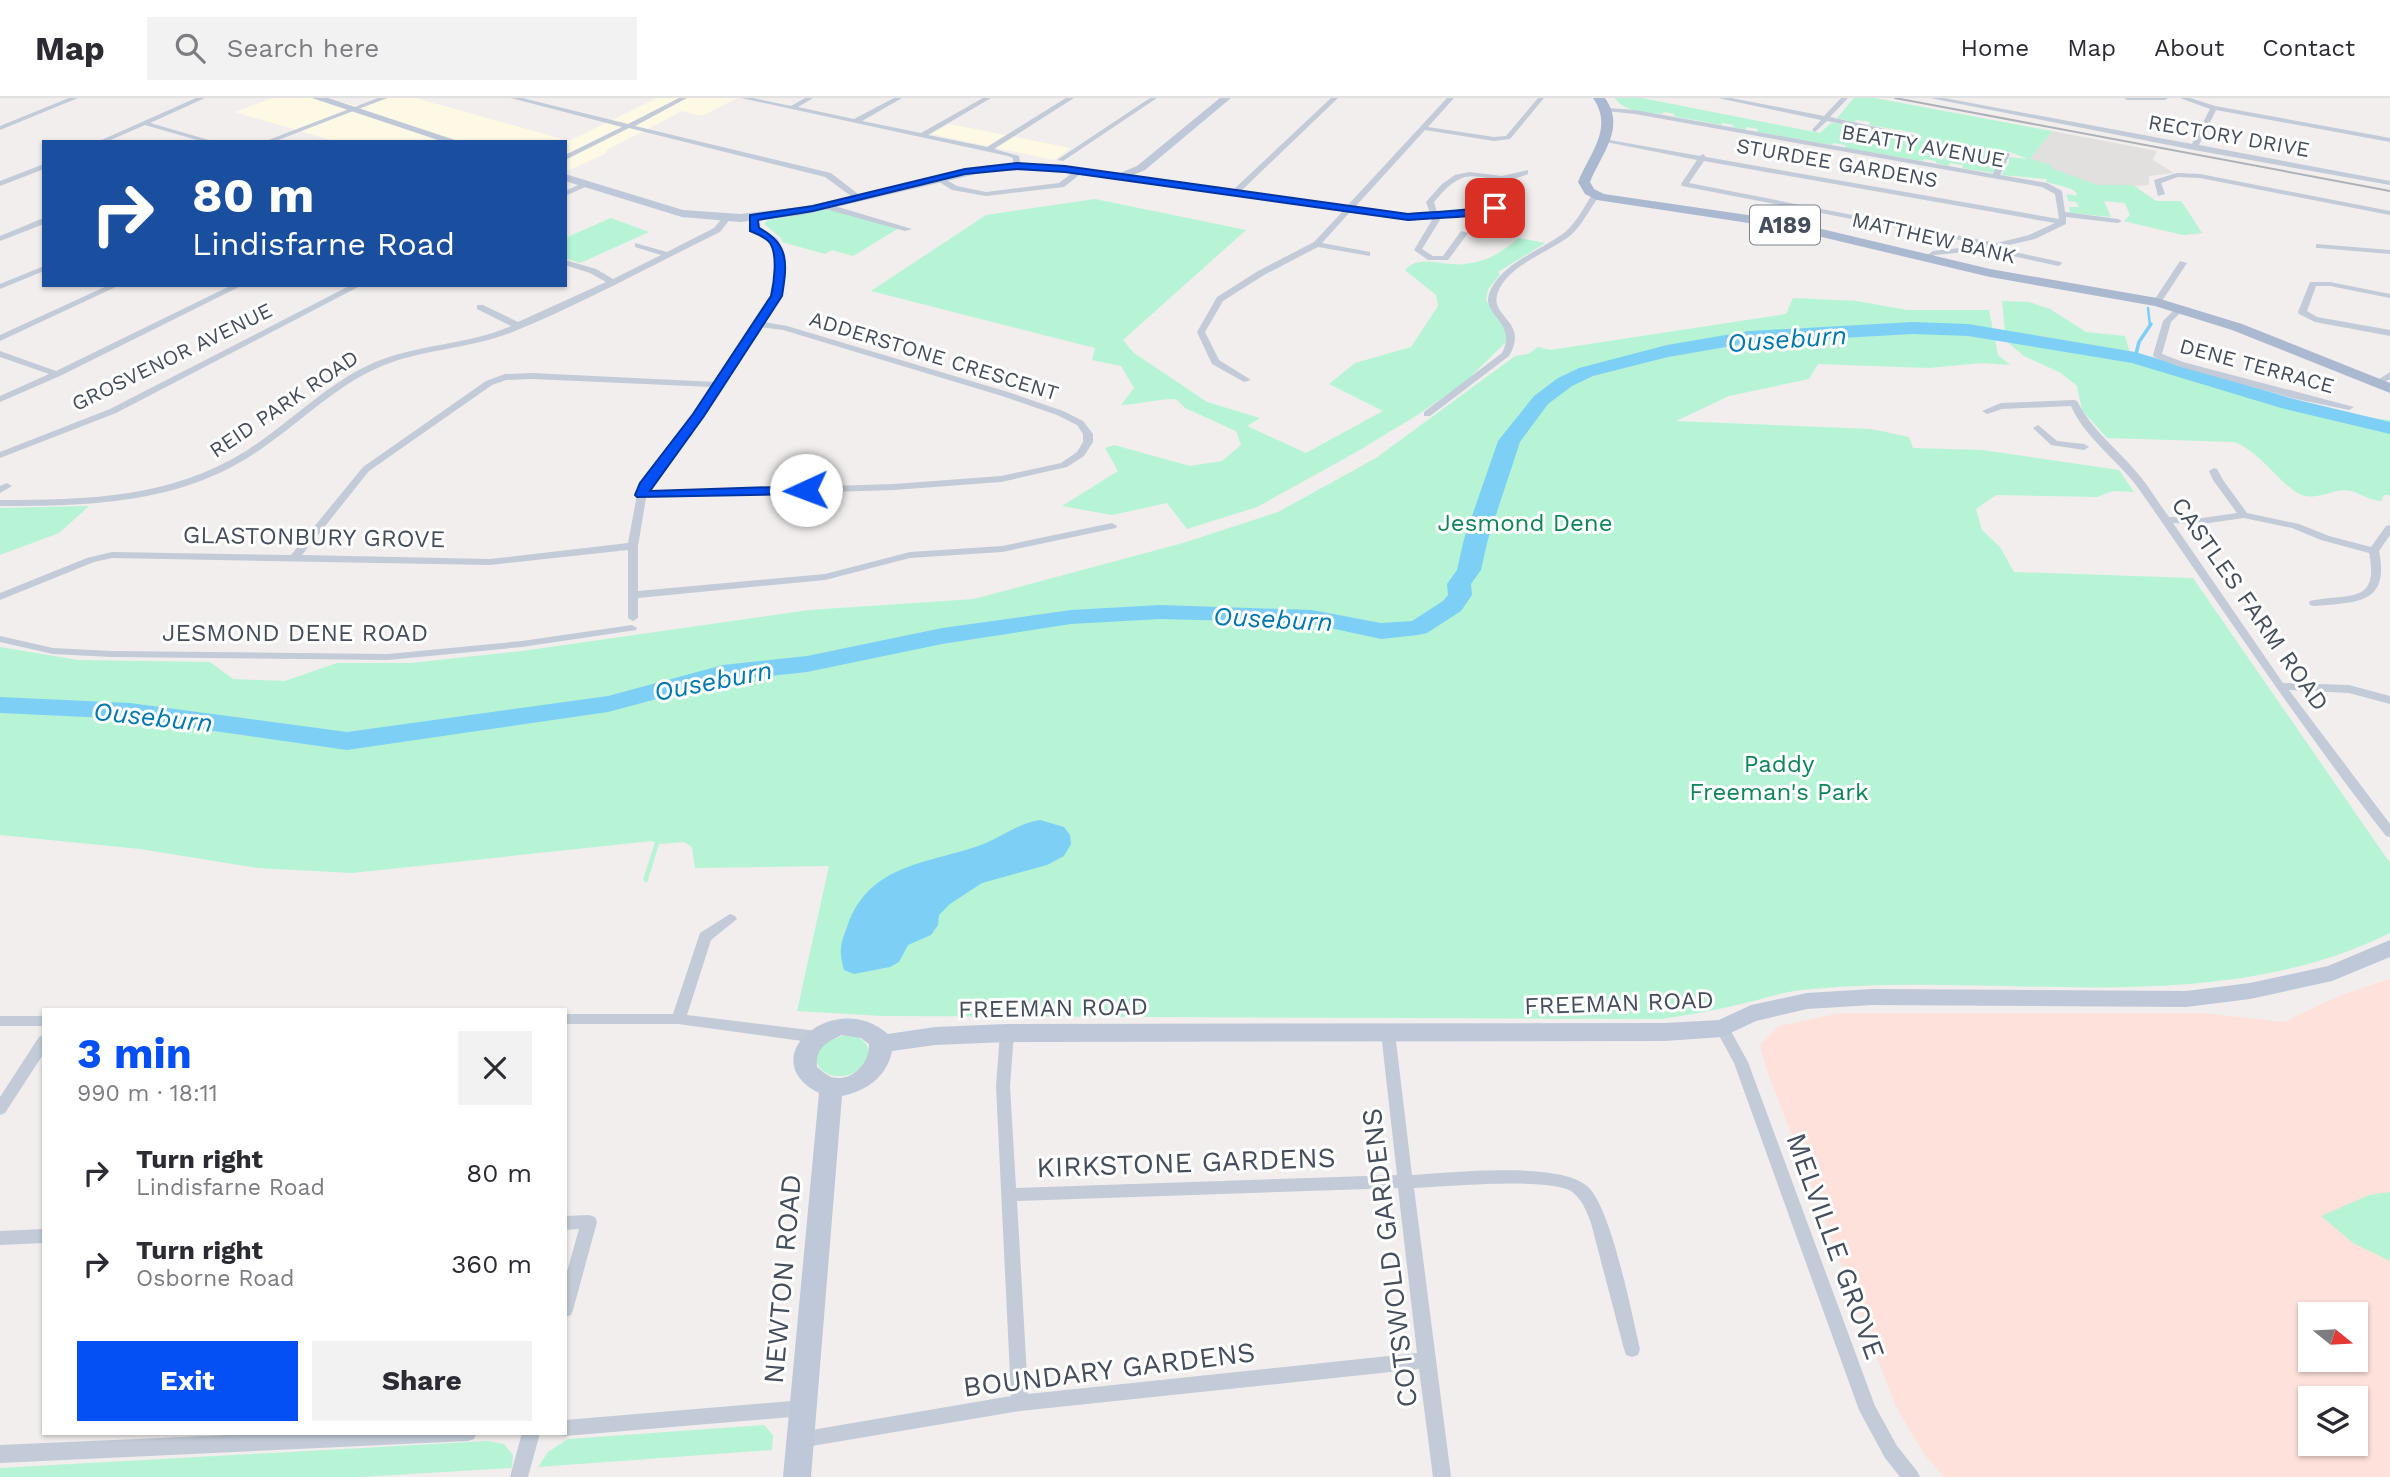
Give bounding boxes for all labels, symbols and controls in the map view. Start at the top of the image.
search box [147,17,637,80]
text: Map [35,29,105,68]
icon: search [171,29,209,67]
text: Search here [227,33,379,63]
text: Home [1961,34,2029,62]
text: Map [2067,34,2116,62]
text: About [2154,34,2224,62]
text: Contact [2262,34,2355,62]
street label: RECTORY DRIVE [2146,109,2312,162]
street label: BEATTY AVENUE [1840,119,2007,172]
street label: STURDEE GARDENS [1735,132,1940,193]
text: 80 m [192,166,314,224]
icon: right [77,168,168,259]
pin [1465,178,1525,238]
icon: arrive [1476,189,1514,227]
road number: A189 [1750,206,1820,244]
street label: MATTHEW BANK [1850,206,2019,269]
text: Lindisfarne Road [192,225,455,263]
street label: GROSVENOR AVENUE [68,297,276,416]
street label: ADDERSTONE CRESCENT [806,306,1062,405]
water label: Ouseburn [1726,320,1848,358]
street label: DENE TERRACE [2177,333,2337,398]
street label: REID PARK ROAD [204,344,363,463]
position arrow [769,453,843,527]
street label: CASTLES FARM ROAD [2166,492,2334,716]
park label: Jesmond Dene [1437,509,1613,537]
street label: GLASTONBURY GROVE [183,521,445,553]
water label: Ouseburn [1212,601,1334,637]
street label: JESMOND DENE ROAD [162,619,428,647]
water label: Ouseburn [651,655,775,707]
water label: Ouseburn [92,696,214,738]
park label: Paddy Freeman's Park [1689,750,1869,806]
street label: FREEMAN ROAD [1524,986,1714,1020]
street label: FREEMAN ROAD [958,992,1148,1024]
text: 3 min [77,1029,192,1078]
button: close [458,1031,532,1105]
text: 990 m · 18:11 [77,1080,218,1107]
street label: COTSWOLD GARDENS [1355,1106,1424,1410]
street label: MELVILLE GROVE [1779,1129,1892,1364]
street label: KIRKSTONE GARDENS [1036,1141,1336,1184]
text: Turn right [136,1144,263,1174]
icon: right [77,1154,115,1192]
text: 80 m [466,1158,532,1188]
street label: NEWTON ROAD [757,1173,808,1385]
text: Lindisfarne Road [136,1174,325,1201]
text: Turn right [136,1235,263,1265]
icon: right [77,1245,115,1283]
text: 360 m [451,1249,532,1279]
text: Osborne Road [136,1265,294,1292]
north arrow [2298,1302,2368,1372]
map controls [2298,1302,2368,1456]
street label: BOUNDARY GARDENS [961,1335,1257,1404]
button: Exit [77,1341,298,1421]
button: Share [312,1341,532,1421]
button: layers [2298,1386,2368,1456]

